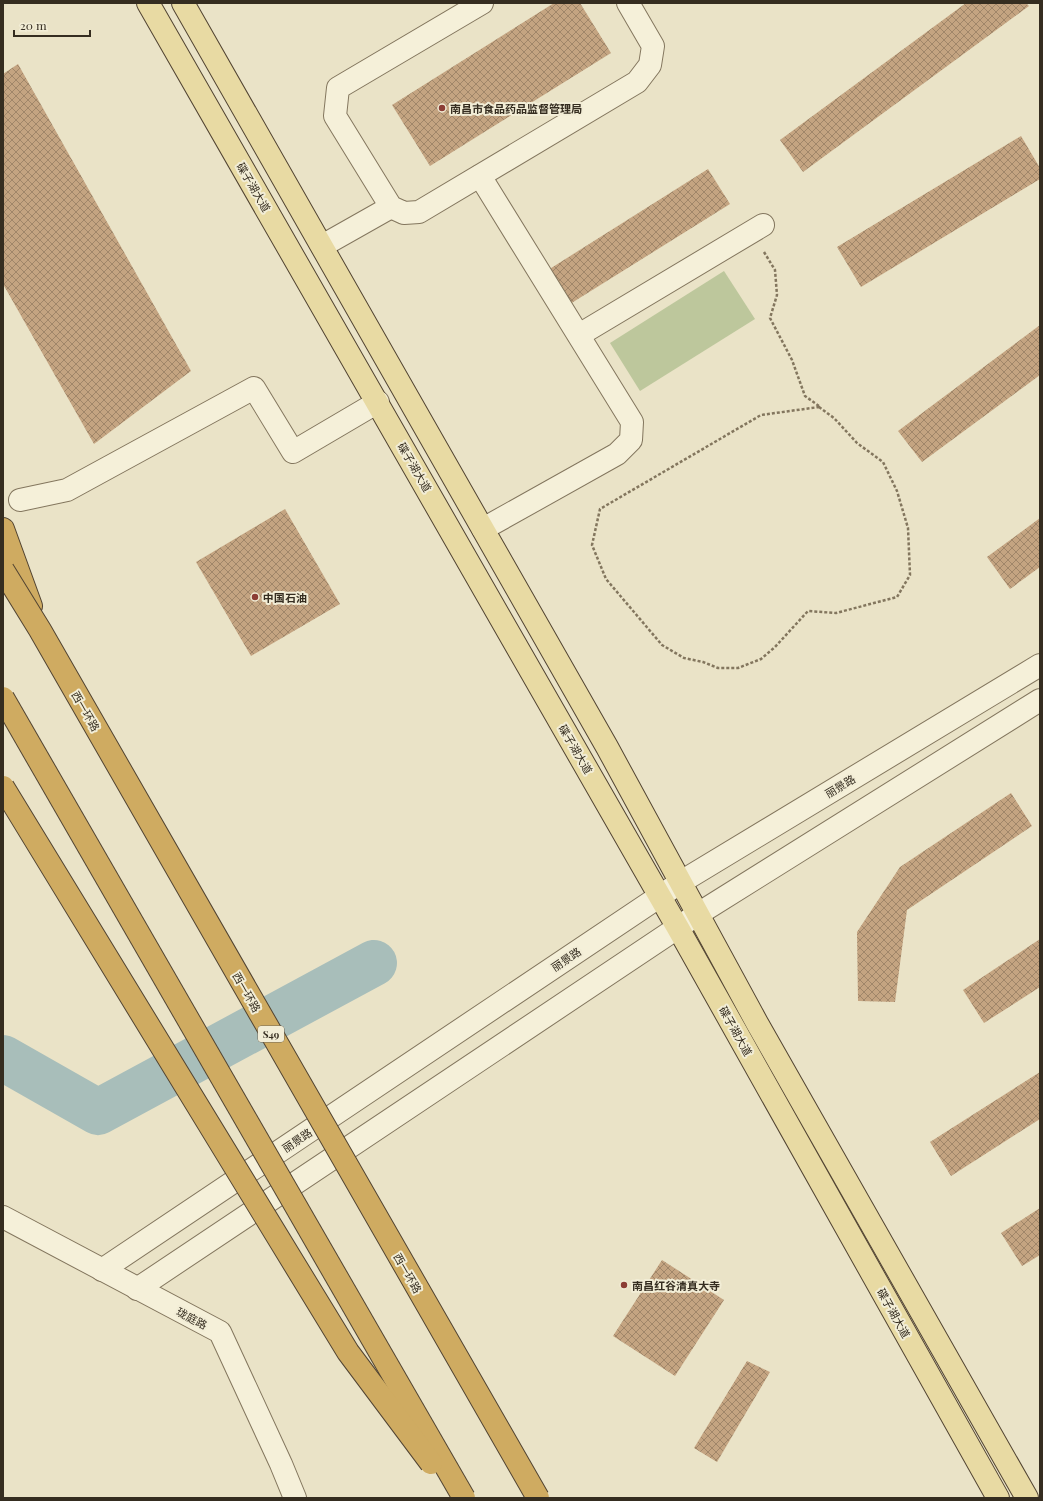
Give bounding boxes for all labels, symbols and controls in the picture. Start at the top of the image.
scale bar [14,12,90,38]
text: 20 m [20,17,47,33]
place label: 南昌市食品药品监督管理局 [450,101,582,116]
marker: 南昌市食品药品监督管理局 [437,103,447,113]
street label: 碟子湖大道 [234,159,274,215]
street label: 碟子湖大道 [395,439,435,495]
place label: 中国石油 [263,590,307,605]
marker: 中国石油 [250,592,260,602]
street label: 西一环路 [69,688,103,734]
street label: 碟子湖大道 [556,721,596,777]
street label: 丽景路 [822,771,858,801]
street label: 丽景路 [548,944,584,974]
street label: 西一环路 [230,969,264,1015]
street label: 碟子湖大道 [716,1003,756,1059]
road number: S49 [258,1026,284,1042]
street label: 丽景路 [279,1125,315,1155]
street label: 西一环路 [391,1250,425,1296]
place label: 南昌红谷清真大寺 [632,1278,720,1293]
marker: 南昌红谷清真大寺 [619,1280,629,1290]
street label: 碟子湖大道 [874,1285,914,1341]
street label: 珑庭路 [174,1304,210,1332]

